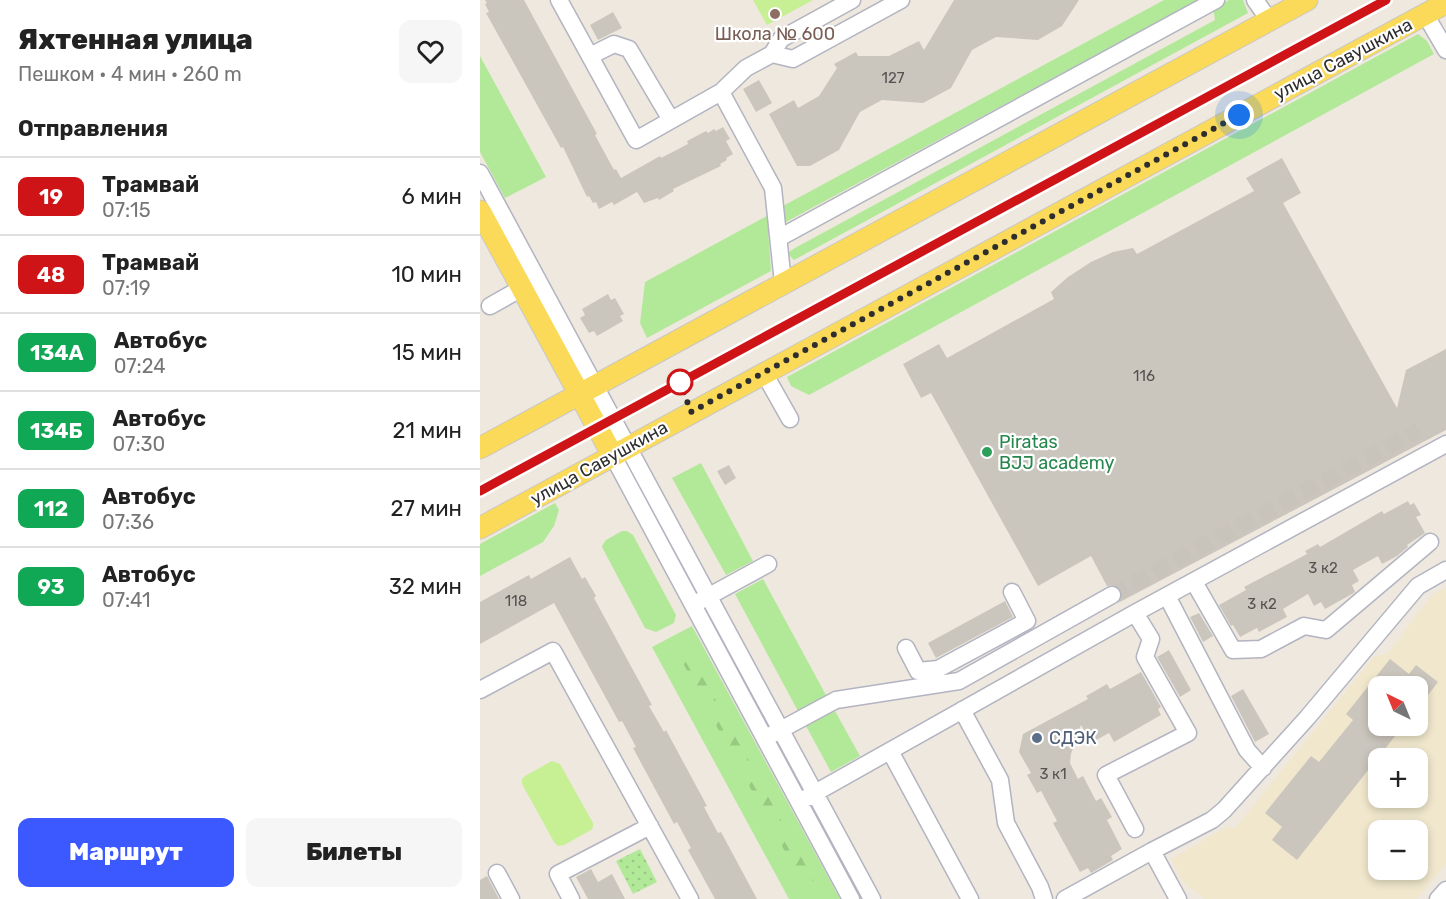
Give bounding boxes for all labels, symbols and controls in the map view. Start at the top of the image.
marker: Школа № 600 [768,7,782,21]
street label: улица Савушкина [1270,13,1416,105]
button: heart [399,20,462,83]
text: Яхтенная улица [18,23,253,56]
place label: Школа № 600 [715,23,835,45]
text: Пешком · 4 мин · 260 m [18,62,242,86]
house number: 127 [882,69,905,87]
your location [1224,100,1254,130]
text: Отправления [18,115,168,142]
text: Трамвай [102,171,199,198]
text: 6 мин [402,183,462,210]
text: 19 [39,184,63,209]
text: 07:15 [102,198,151,222]
text: Трамвай [102,249,199,276]
text: 10 мин [391,261,462,288]
text: 48 [37,262,65,287]
text: 07:19 [102,276,151,300]
text: Автобус [114,327,207,354]
text: 15 мин [392,339,462,366]
text: 134А [30,340,84,365]
text: 07:24 [114,354,166,378]
house number: 116 [1133,367,1155,385]
unlabelled marker [667,369,693,395]
text: Автобус [112,405,206,432]
street label: улица Савушкина [526,416,672,510]
text: 21 мин [392,417,462,444]
text: 134Б [30,418,82,443]
place label: Piratas BJJ academy [999,431,1115,474]
text: 07:30 [112,432,165,456]
marker: Piratas BJJ academy [980,445,994,459]
text: Автобус [102,483,196,510]
text: 27 мин [391,495,462,522]
text: 112 [34,496,68,521]
text: 07:36 [102,510,154,534]
house number: 3 к2 [1308,559,1338,577]
text: Автобус [102,561,196,588]
text: 32 мин [389,573,462,600]
text: 93 [37,574,65,599]
text: 07:41 [102,588,151,612]
house number: 118 [505,592,527,610]
house number: 3 к2 [1247,595,1277,613]
north arrow [1368,676,1428,736]
map controls [1368,676,1428,880]
place label: СДЭК [1049,727,1097,749]
marker: СДЭК [1030,731,1044,745]
button: + [1368,748,1428,808]
house number: 3 к1 [1039,765,1067,783]
button: Маршрут [18,818,234,887]
button: Билеты [246,818,462,887]
button: − [1368,820,1428,880]

